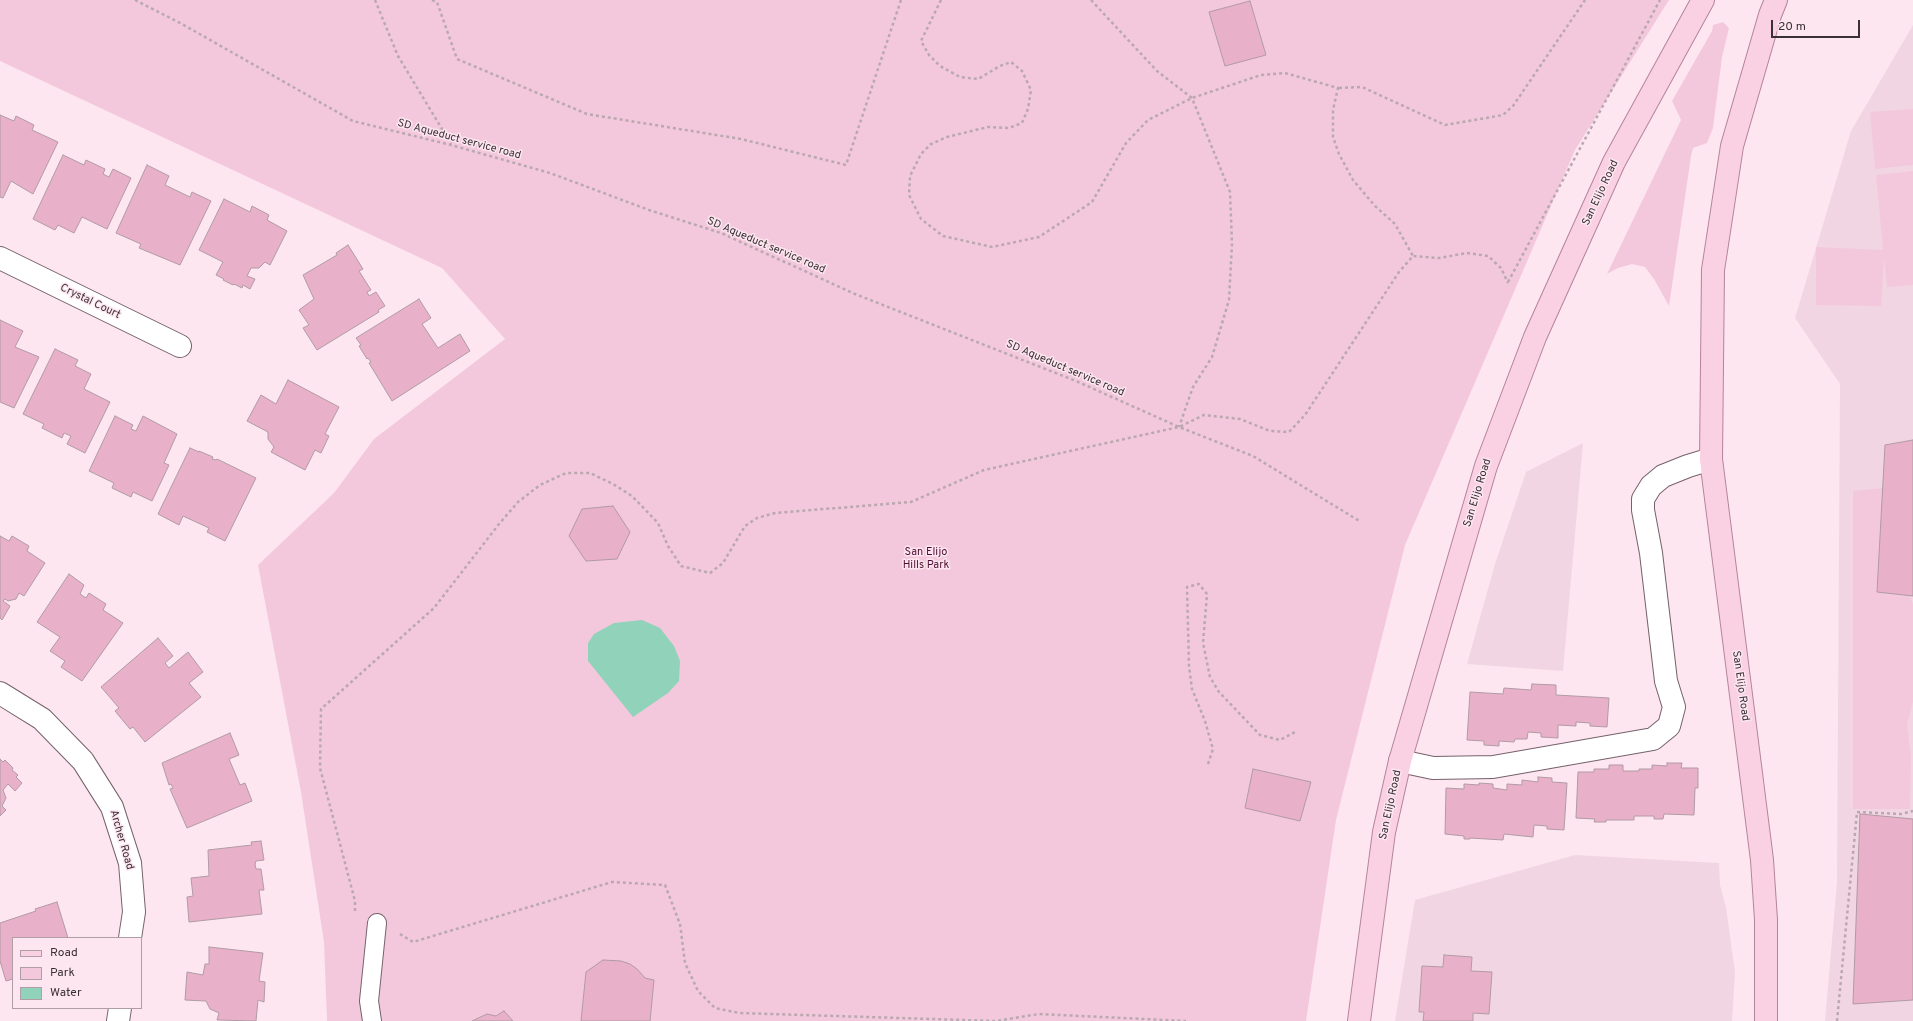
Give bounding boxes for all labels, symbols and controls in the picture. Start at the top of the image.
scale bar [1773,12,1862,38]
text: 20 m [1778,19,1806,35]
street label: SD Aqueduct service road [396,117,522,163]
street label: San Elijo Road [1580,158,1622,228]
street label: SD Aqueduct service road [705,215,827,277]
street label: Crystal Court [58,282,122,322]
street label: SD Aqueduct service road [1004,338,1126,400]
street label: San Elijo Road [1461,457,1495,529]
park label: San Elijo Hills Park [903,546,949,572]
street label: San Elijo Road [1729,650,1751,722]
street label: San Elijo Road [1377,769,1405,841]
street label: Archer Road [106,809,136,871]
legend [12,937,142,1009]
text: Road [50,945,78,961]
text: Park [50,965,75,981]
text: Water [50,985,82,1001]

